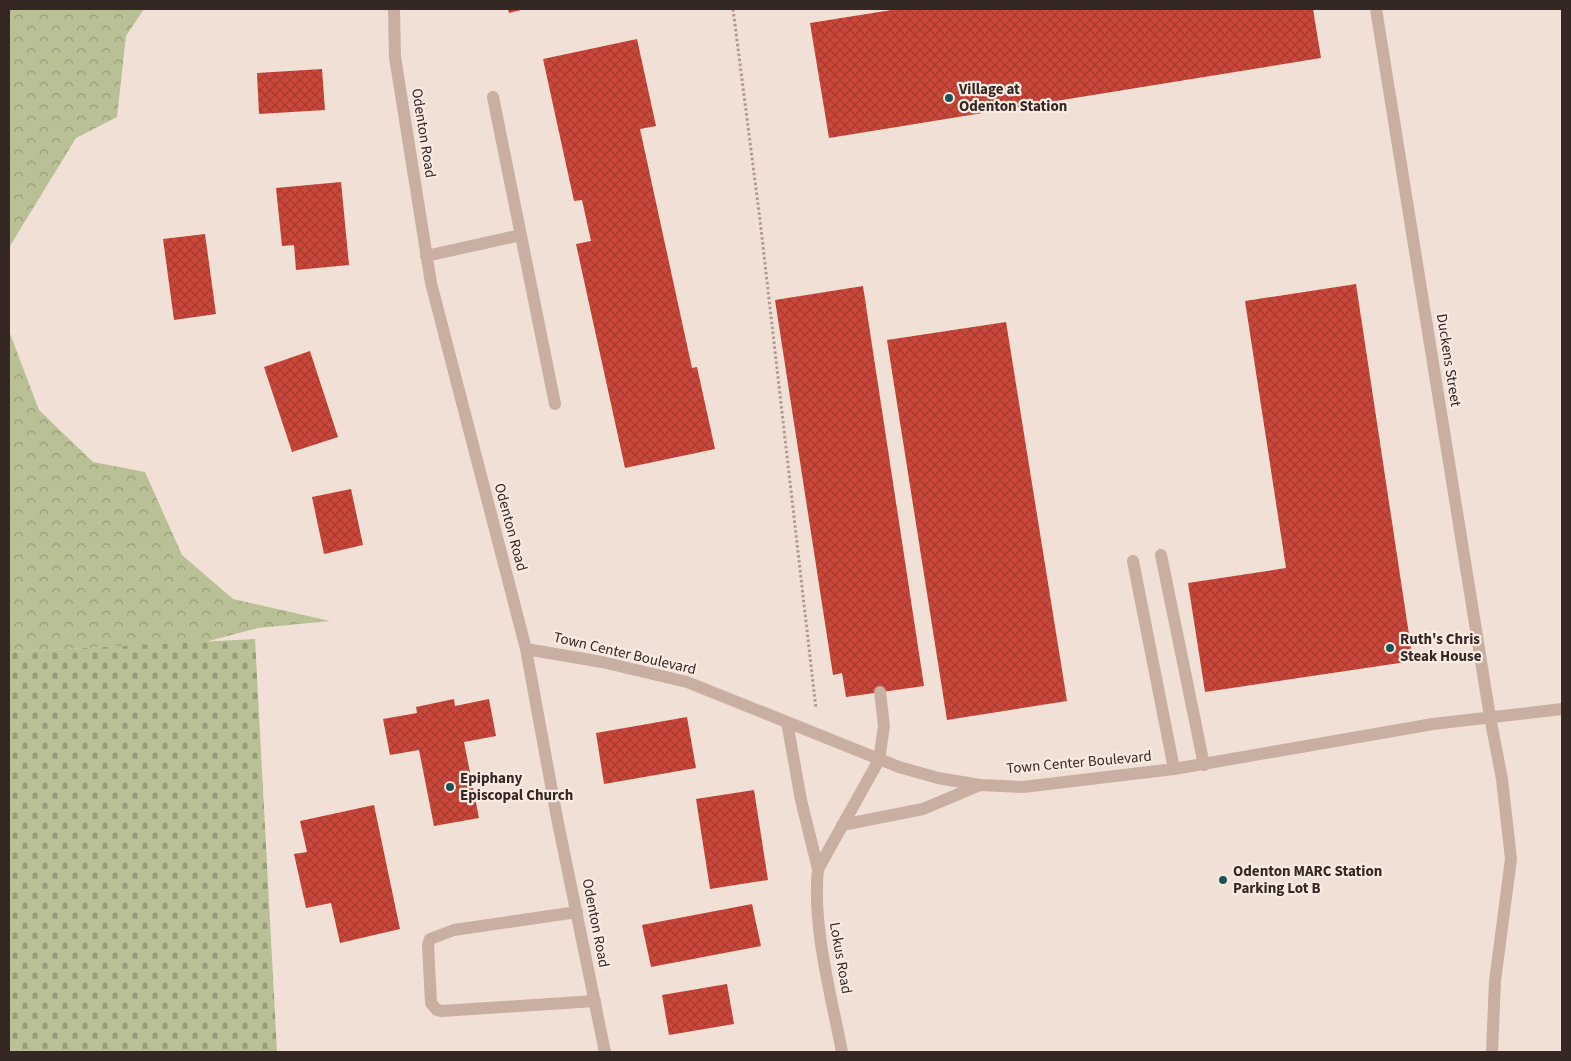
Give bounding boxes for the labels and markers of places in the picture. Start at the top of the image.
place label: Village at Odenton Station [958,79,1067,117]
marker: Village at Odenton Station [943,92,955,104]
place label: Ruth's Chris Steak House [1400,629,1482,667]
marker: Ruth's Chris Steak House [1384,642,1396,654]
place label: Epiphany Episcopal Church [460,768,573,806]
marker: Epiphany Episcopal Church [444,781,456,793]
place label: Odenton MARC Station Parking Lot B [1233,861,1382,899]
marker: Odenton MARC Station Parking Lot B [1217,874,1229,886]

